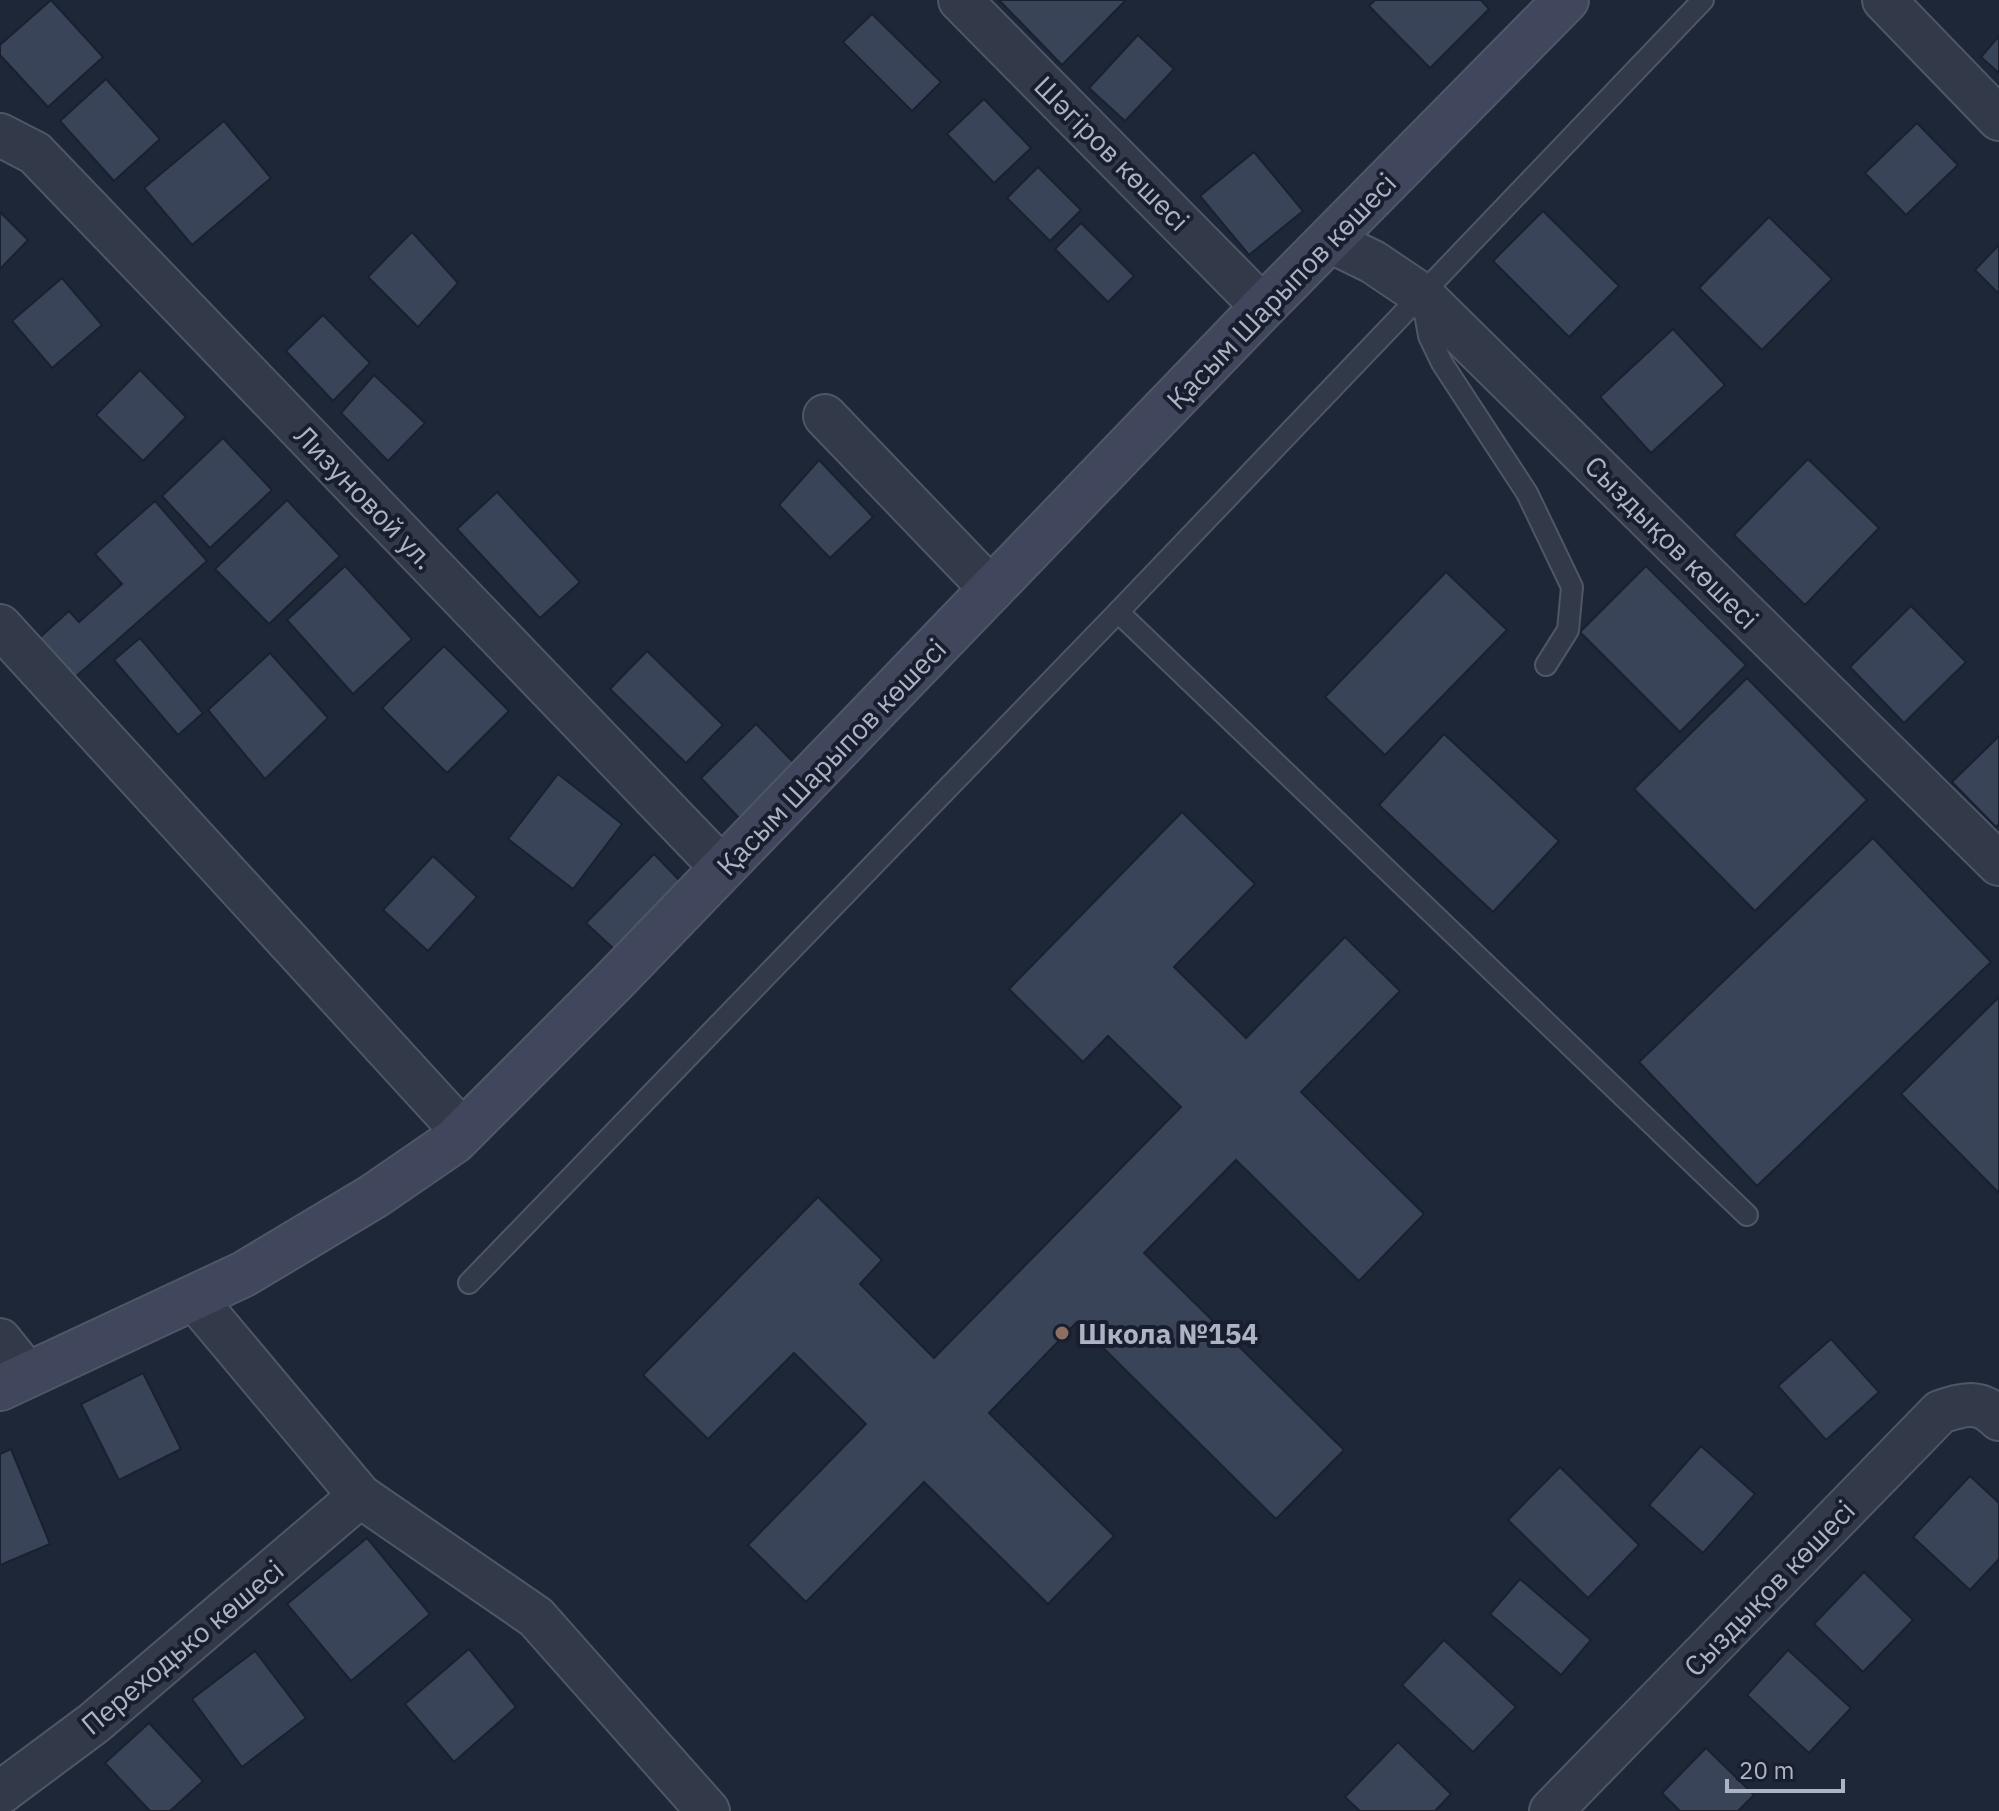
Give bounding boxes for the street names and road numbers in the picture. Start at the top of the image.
street label: Шәгіров көшесі [1026,67,1198,239]
street label: Қасым Шарыпов көшесі [1158,165,1404,417]
street label: Лизуновой ул. [287,417,443,577]
street label: Сыздықов көшесі [1577,447,1767,637]
street label: Қасым Шарыпов көшесі [708,631,954,883]
street label: Сыздықов көшесі [1675,1492,1863,1684]
street label: Переходько көшесі [73,1551,291,1743]

